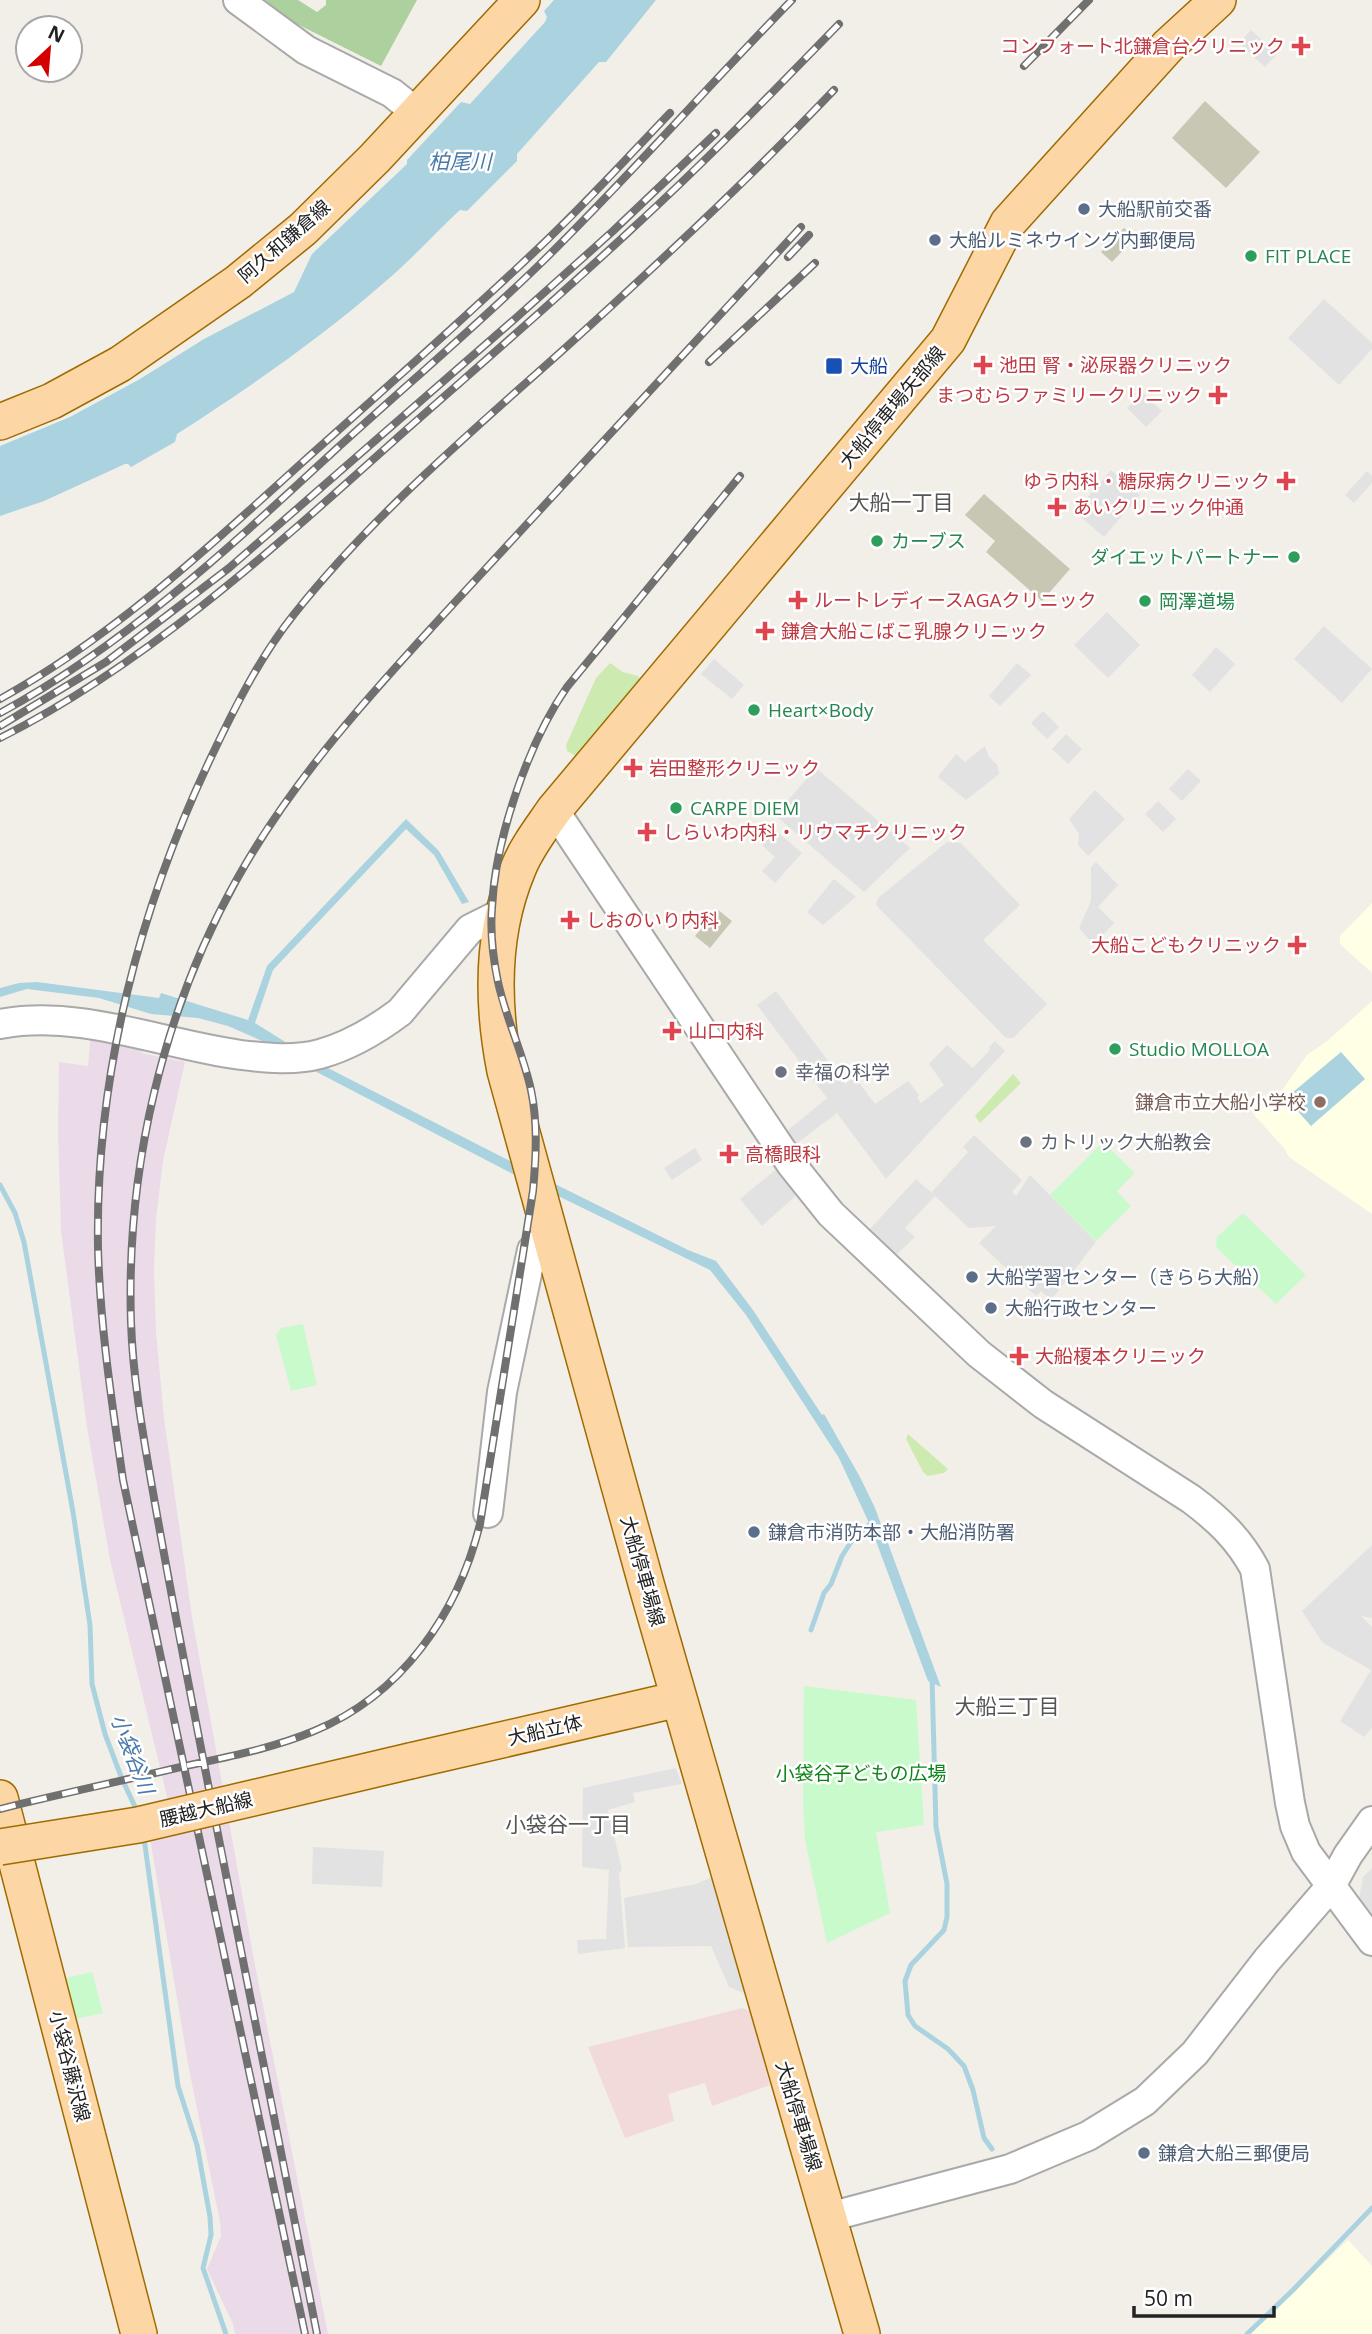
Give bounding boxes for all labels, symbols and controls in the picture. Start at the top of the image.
north arrow [14,14,84,84]
text: N [44,19,69,49]
place label: コンフォート北鎌倉台クリニック [1001,33,1285,59]
marker: コンフォート北鎌倉台クリニック [1291,36,1311,56]
water label: 柏尾川 [429,147,493,175]
street label: 阿久和鎌倉線 [232,194,336,288]
place label: 大船駅前交番 [1098,196,1212,222]
marker: 大船駅前交番 [1076,201,1092,217]
place label: 大船ルミネウイング内郵便局 [949,227,1196,253]
marker: 大船ルミネウイング内郵便局 [927,232,943,248]
place label: FIT PLACE [1265,243,1351,269]
marker: FIT PLACE [1243,248,1259,264]
street label: 大船停車場矢部線 [833,340,951,474]
place label: 池田 腎・泌尿器クリニック [999,352,1232,378]
place label: 大船 [850,353,888,379]
marker: 池田 腎・泌尿器クリニック [973,355,993,375]
marker: 大船 [824,356,844,376]
place label: まつむらファミリークリニック [936,382,1202,408]
marker: まつむらファミリークリニック [1208,385,1228,405]
place label: ゆう内科・糖尿病クリニック [1023,468,1270,494]
marker: ゆう内科・糖尿病クリニック [1276,471,1296,491]
district label: 大船一丁目 [849,488,954,516]
place label: あいクリニック仲通 [1073,494,1244,520]
marker: あいクリニック仲通 [1047,497,1067,517]
place label: カーブス [891,528,966,554]
marker: カーブス [869,533,885,549]
place label: ダイエットパートナー [1090,544,1280,570]
marker: ダイエットパートナー [1286,549,1302,565]
place label: ルートレディースAGAクリニック [814,587,1097,613]
place label: 岡澤道場 [1159,588,1235,614]
marker: ルートレディースAGAクリニック [788,590,808,610]
marker: 岡澤道場 [1137,593,1153,609]
place label: 鎌倉大船こばこ乳腺クリニック [781,618,1047,644]
marker: 鎌倉大船こばこ乳腺クリニック [755,621,775,641]
place label: Heart×Body [768,697,874,723]
marker: Heart×Body [746,702,762,718]
place label: 岩田整形クリニック [649,755,820,781]
marker: 岩田整形クリニック [623,758,643,778]
place label: CARPE DIEM [690,795,799,821]
marker: CARPE DIEM [668,800,684,816]
place label: しらいわ内科・リウマチクリニック [663,819,967,845]
marker: しらいわ内科・リウマチクリニック [637,822,657,842]
place label: しおのいり内科 [586,907,719,933]
marker: しおのいり内科 [560,910,580,930]
place label: 大船こどもクリニック [1091,932,1281,958]
marker: 大船こどもクリニック [1287,935,1307,955]
place label: 山口内科 [688,1018,764,1044]
marker: 山口内科 [662,1021,682,1041]
place label: Studio MOLLOA [1129,1036,1269,1062]
marker: Studio MOLLOA [1107,1041,1123,1057]
place label: 幸福の科学 [795,1059,890,1085]
marker: 幸福の科学 [773,1064,789,1080]
place label: 鎌倉市立大船小学校 [1135,1089,1306,1115]
marker: 鎌倉市立大船小学校 [1312,1094,1328,1110]
place label: カトリック大船教会 [1040,1129,1211,1155]
marker: カトリック大船教会 [1018,1134,1034,1150]
place label: 高橋眼科 [745,1141,821,1167]
marker: 高橋眼科 [719,1144,739,1164]
place label: 大船学習センター（きらら大船） [986,1264,1271,1290]
marker: 大船学習センター（きらら大船） [964,1269,980,1285]
place label: 大船行政センター [1005,1295,1157,1321]
marker: 大船行政センター [983,1300,999,1316]
place label: 大船榎本クリニック [1035,1343,1206,1369]
marker: 大船榎本クリニック [1009,1346,1029,1366]
street label: 大船停車場線 [615,1513,671,1629]
place label: 鎌倉市消防本部・大船消防署 [768,1519,1015,1545]
marker: 鎌倉市消防本部・大船消防署 [746,1524,762,1540]
district label: 大船三丁目 [955,1692,1060,1720]
water label: 小袋谷川 [105,1709,162,1800]
street label: 大船立体 [505,1709,585,1751]
park label: 小袋谷子どもの広場 [775,1760,947,1786]
street label: 腰越大船線 [157,1786,255,1832]
district label: 小袋谷一丁目 [505,1810,631,1838]
street label: 小袋谷藤沢線 [44,2008,96,2124]
street label: 大船停車場線 [770,2058,828,2174]
place label: 鎌倉大船三郵便局 [1158,2140,1310,2166]
marker: 鎌倉大船三郵便局 [1136,2145,1152,2161]
scale bar [1134,2274,1274,2318]
text: 50 m [1144,2284,1193,2312]

